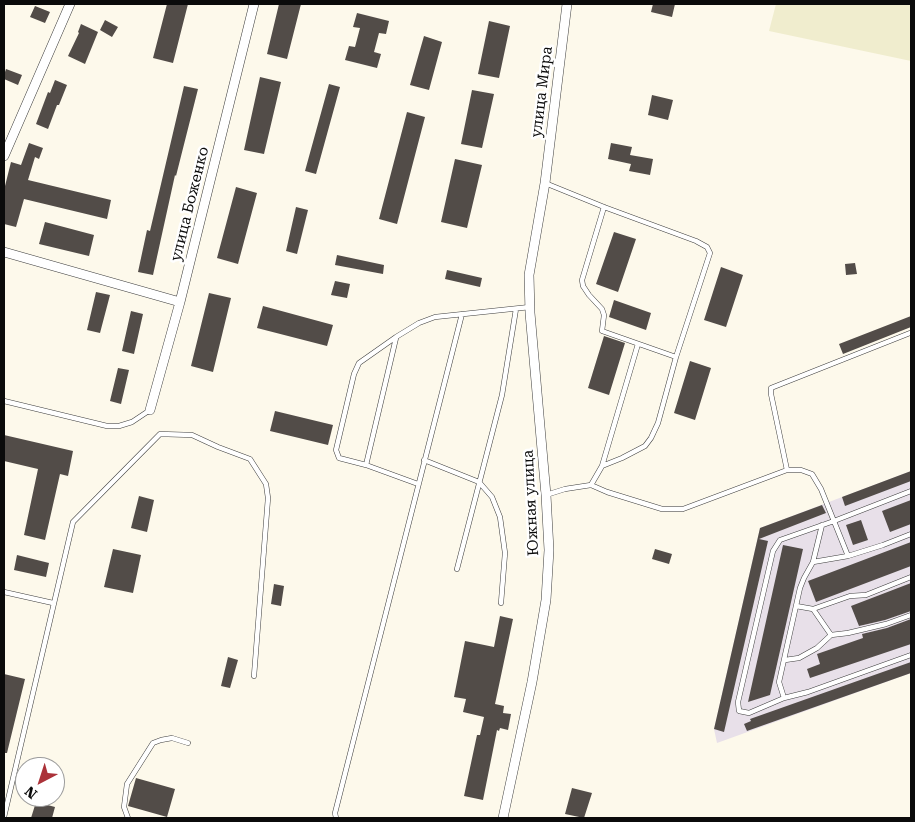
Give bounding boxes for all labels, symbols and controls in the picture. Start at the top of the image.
street label: улица Мира [527,45,557,139]
street label: улица Боженко [167,145,213,263]
street label: Южная улица [519,449,543,557]
north arrow [15,757,65,807]
text: N [22,783,40,802]

